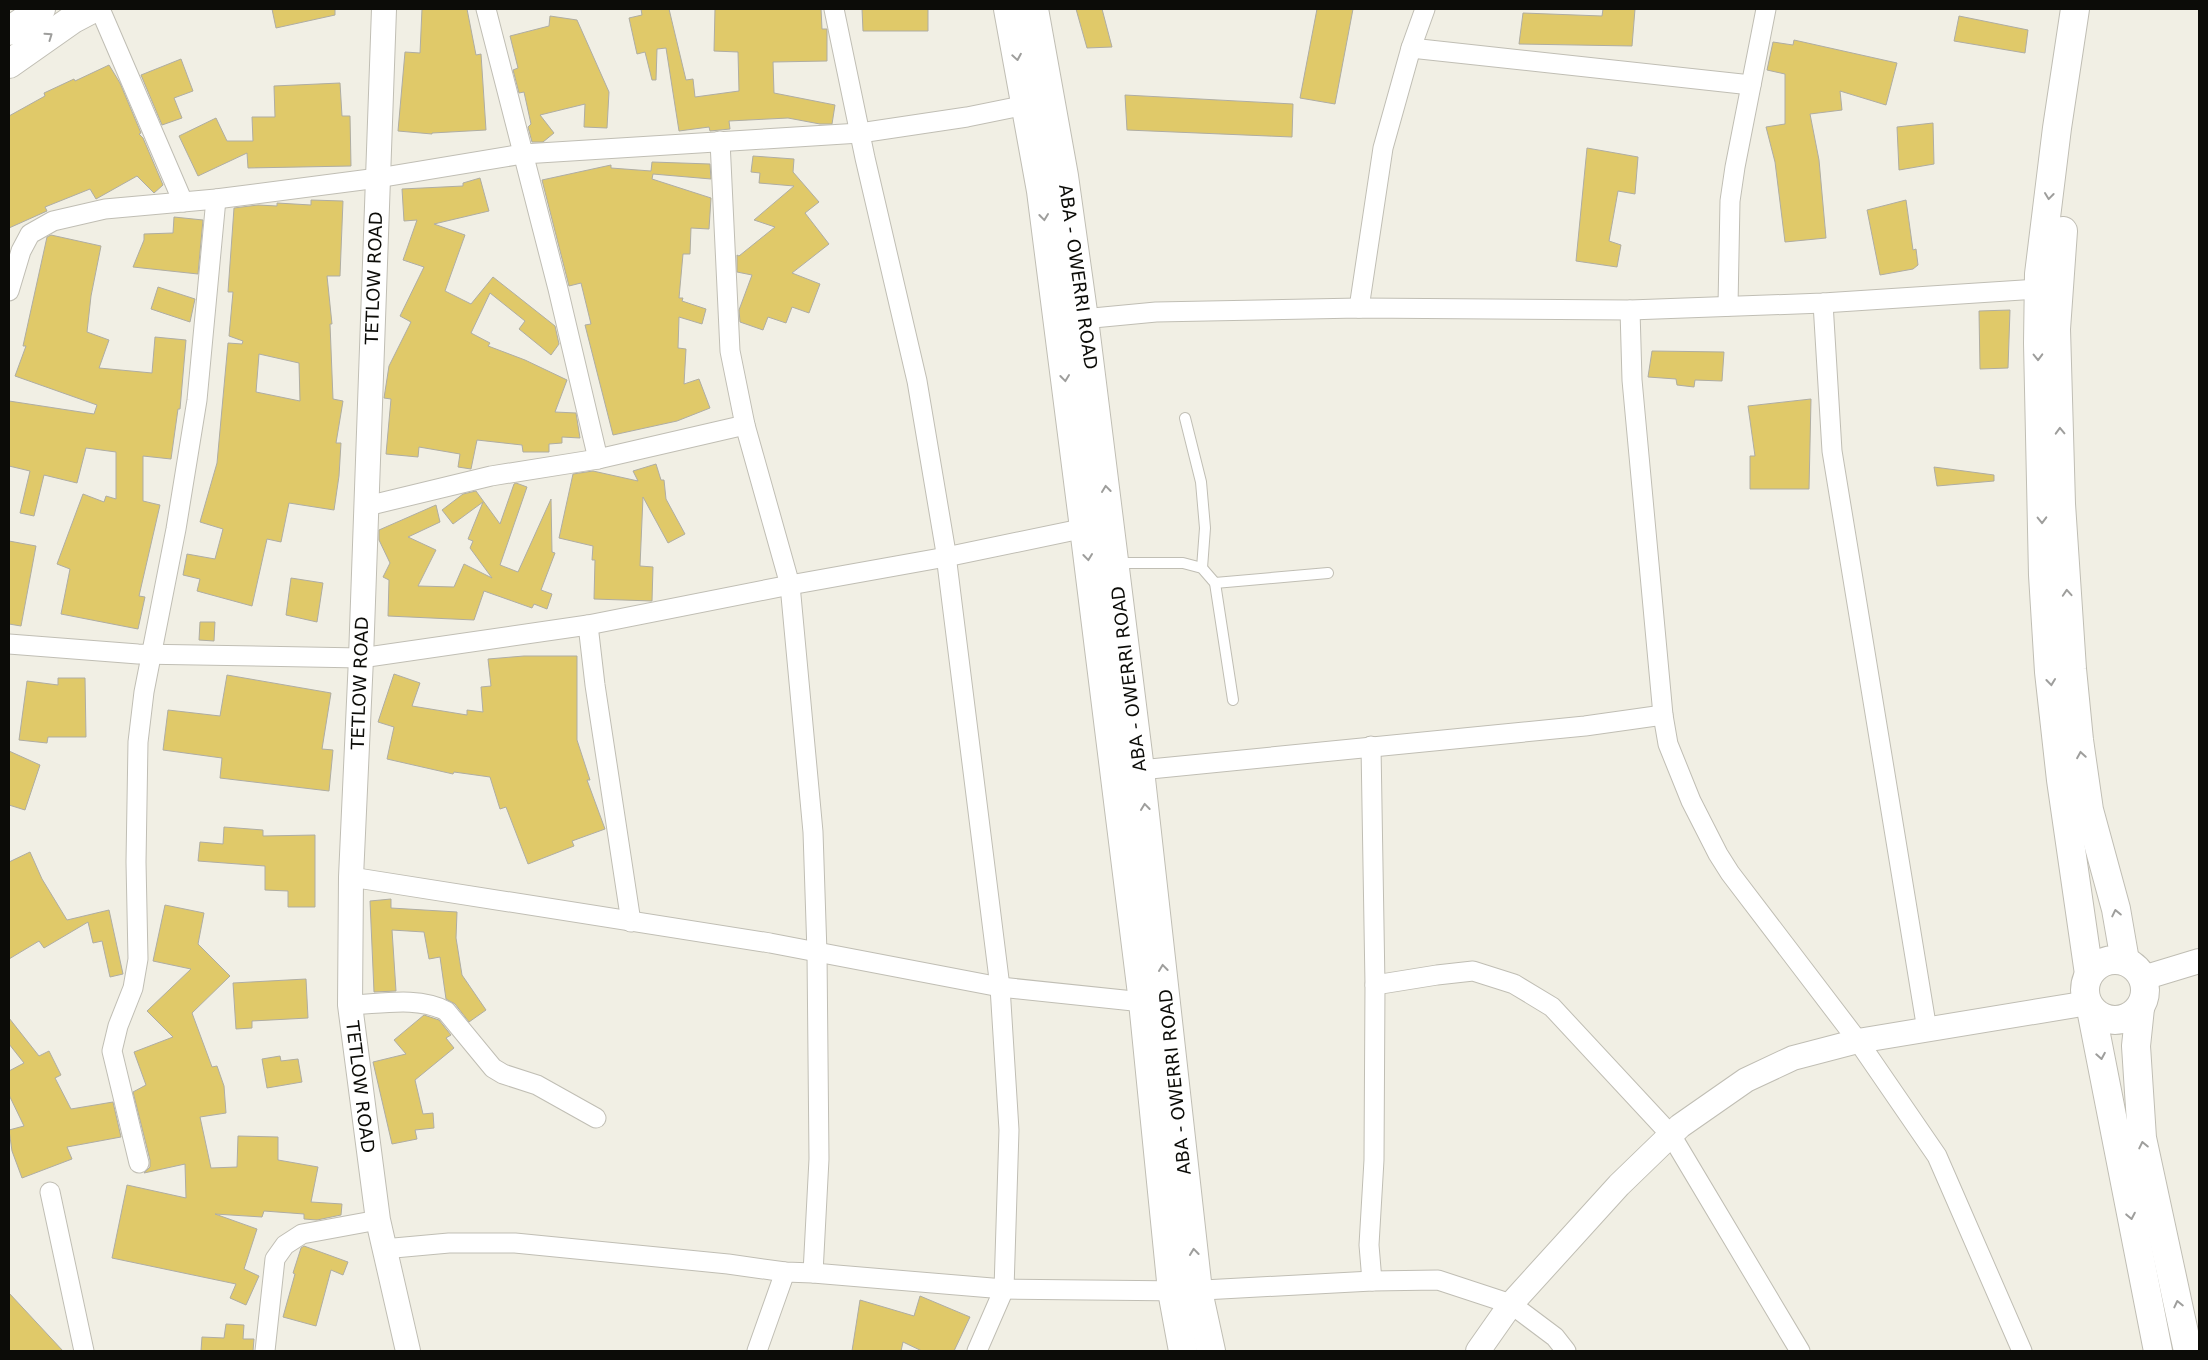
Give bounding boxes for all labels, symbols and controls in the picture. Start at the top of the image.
one-way arrow [43,33,53,42]
one-way arrow [1011,52,1021,61]
street label: ABA - OWERRI ROAD [1055,183,1102,371]
one-way arrow [2044,192,2055,200]
street label: TETLOW ROAD [361,211,386,346]
one-way arrow [1038,213,1049,221]
one-way arrow [2033,354,2043,362]
one-way arrow [1059,374,1070,382]
one-way arrow [2054,426,2065,434]
one-way arrow [1101,485,1112,493]
one-way arrow [2037,516,2047,524]
one-way arrow [1082,553,1093,561]
street label: ABA - OWERRI ROAD [1107,585,1150,773]
one-way arrow [2062,589,2073,597]
street label: TETLOW ROAD [347,616,372,751]
one-way arrow [2045,678,2056,686]
one-way arrow [2076,750,2087,758]
one-way arrow [1140,803,1151,811]
one-way arrow [2112,909,2122,918]
one-way arrow [1158,964,1169,972]
street label: ABA - OWERRI ROAD [1154,988,1195,1176]
street label: TETLOW ROAD [342,1019,379,1154]
one-way arrow [2095,1052,2105,1061]
one-way arrow [2139,1140,2149,1149]
one-way arrow [2125,1212,2136,1220]
one-way arrow [1189,1247,1200,1255]
one-way arrow [2173,1299,2184,1308]

